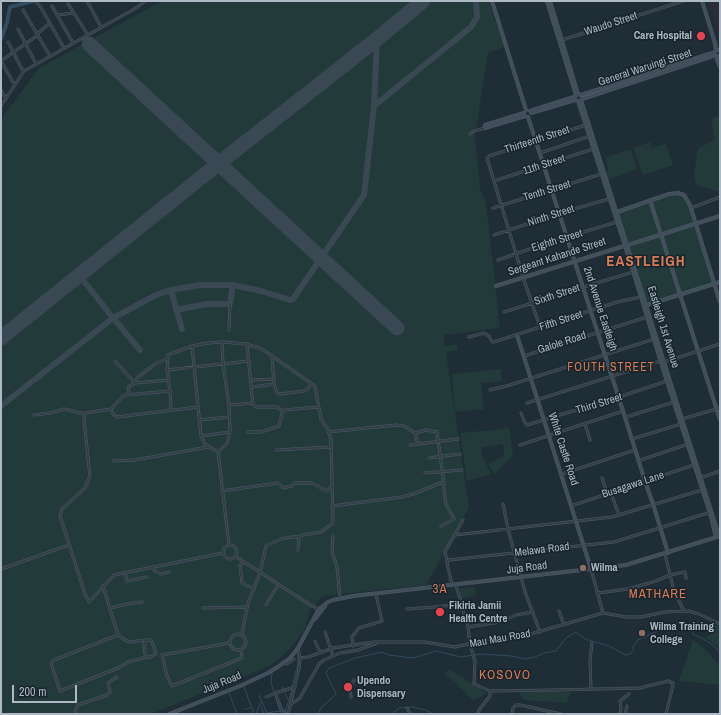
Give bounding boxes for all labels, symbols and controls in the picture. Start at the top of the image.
street label: Waudo Street [583,9,639,39]
place label: Care Hospital [634,29,692,43]
marker: Care Hospital [695,30,707,42]
street label: General Waruingi Street [597,47,693,89]
street label: Thirteenth Street [503,123,571,157]
street label: 11th Street [521,152,567,178]
street label: Tenth Street [522,178,572,204]
street label: Ninth Street [526,202,576,230]
street label: Eighth Street [530,227,584,255]
street label: Sergeant Kahande Street [507,235,607,279]
district label: EASTLEIGH [606,253,686,271]
street label: 2nd Avenue Eastleigh [580,265,620,353]
street label: Sixth Street [533,281,581,309]
street label: Eastleigh 1st Avenue [644,284,682,370]
street label: Fifth Street [538,308,584,334]
street label: Galole Road [536,329,588,357]
district label: FOUTH STREET [567,361,655,375]
street label: Third Street [574,391,624,417]
street label: White Castle Road [545,411,581,487]
street label: Busagawa Lane [600,469,666,501]
street label: Melawa Road [514,540,570,560]
street label: Juja Road [506,559,548,577]
place label: Wilma [591,561,617,575]
marker: Wilma [578,563,588,573]
district label: 3A [432,582,448,598]
district label: MATHARE [629,587,687,603]
place label: Fikiria Jamii Health Centre [449,599,508,625]
marker: Fikiria Jamii Health Centre [434,606,446,618]
place label: Wilma Training College [650,620,714,646]
street label: Mau Mau Road [468,627,532,651]
marker: Wilma Training College [637,628,647,638]
district label: KOSOVO [479,668,531,684]
street label: Juja Road [201,669,243,697]
place label: Upendo Dispensary [357,674,406,700]
scale bar [14,677,79,703]
marker: Upendo Dispensary [342,681,354,693]
text: 200 m [19,684,46,700]

